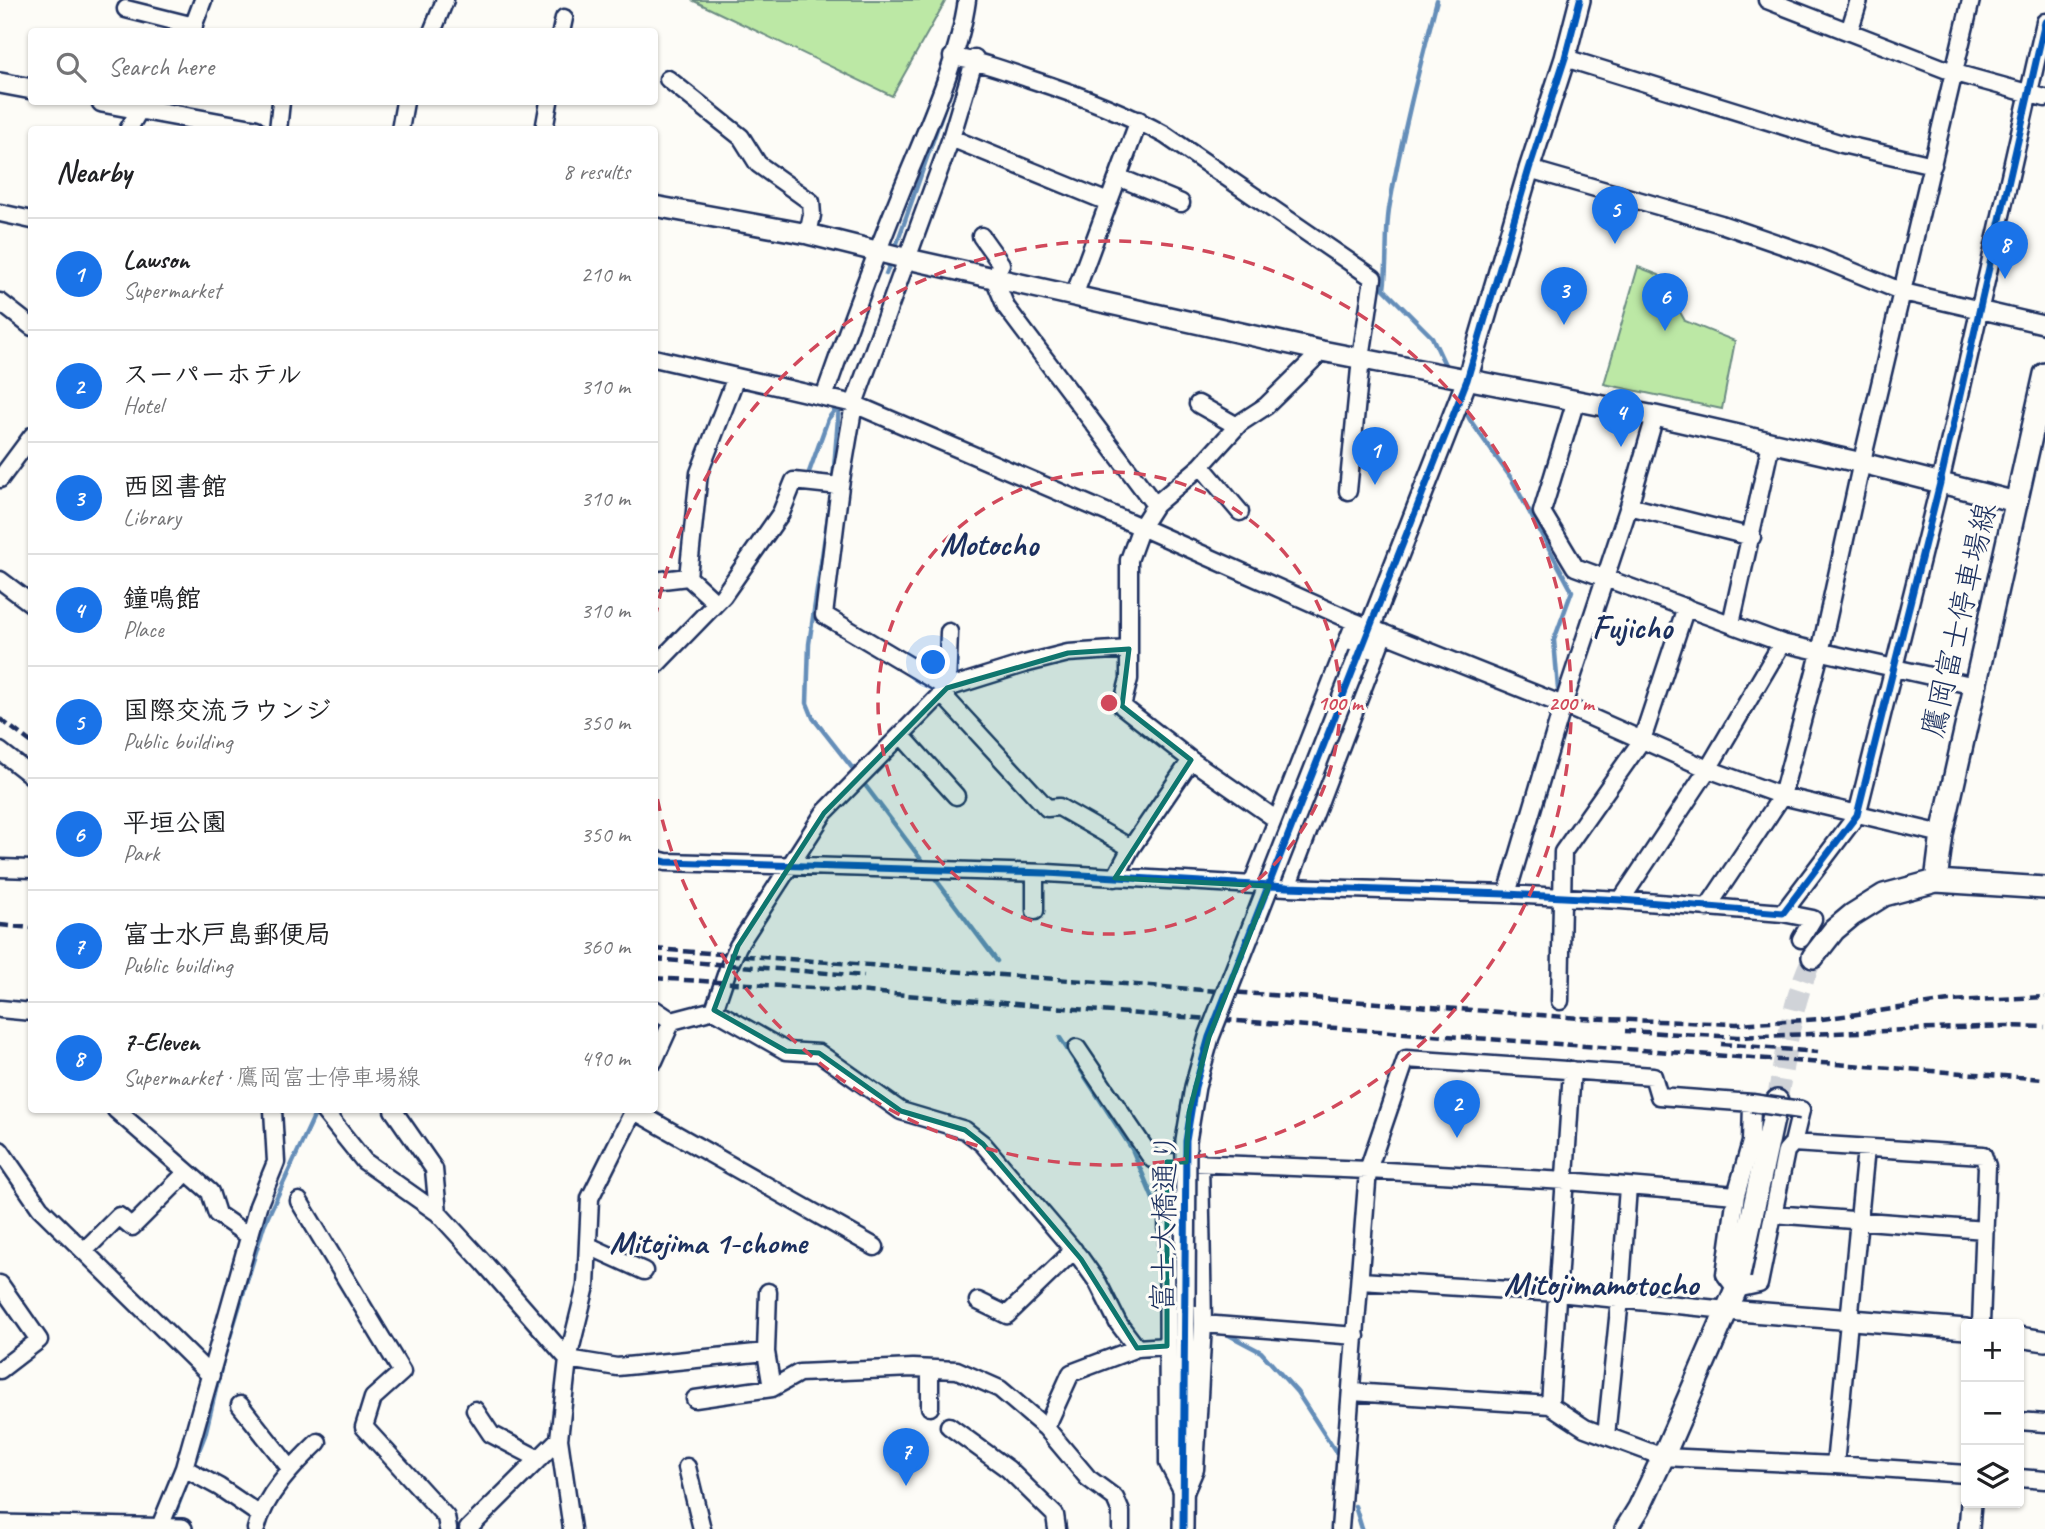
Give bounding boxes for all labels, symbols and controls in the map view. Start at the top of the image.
search box [28,28,658,105]
icon: search [52,48,90,86]
text: Search here [108,50,214,83]
text: Nearby [56,153,132,191]
text: 8 results [563,157,630,186]
pin: 5 [1592,186,1638,244]
pin: 8 [1982,221,2028,279]
text: Lawson [123,243,189,276]
text: 1 [74,260,84,289]
text: 210 m [581,260,630,289]
pin: 3 [1541,267,1587,325]
pin: 6 [1642,273,1688,331]
text: Supermarket [123,276,221,305]
text: スーパーホテル [123,358,302,391]
text: 2 [74,372,84,401]
text: 310 m [581,372,630,401]
pin: 4 [1598,389,1644,447]
text: Hotel [123,391,163,420]
pin: 1 [1352,427,1398,485]
text: 西図書館 [123,470,227,503]
text: 3 [74,484,84,513]
text: 310 m [581,484,630,513]
street label: 鷹岡富士停車場線 [1913,499,2005,741]
text: Library [123,503,181,532]
district label: Motocho [940,523,1040,565]
text: 鐘鳴館 [123,582,201,615]
text: 4 [74,596,84,625]
text: 310 m [581,596,630,625]
district label: Fujicho [1592,606,1674,648]
text: Place [123,615,163,644]
your location [916,645,950,679]
text: 100 m [1317,690,1365,716]
text: 200 m [1548,690,1596,716]
centre of rings [1097,691,1121,715]
text: 国際交流ラウンジ [123,694,331,727]
text: 5 [74,708,84,737]
text: 350 m [581,708,630,737]
text: Public building [123,727,232,756]
text: 平垣公園 [123,806,227,839]
text: 6 [74,820,84,849]
text: 350 m [581,820,630,849]
text: Park [123,839,159,868]
text: 富士水戸島郵便局 [123,918,331,951]
text: 7 [74,932,84,961]
text: 360 m [581,932,630,961]
text: Public building [123,951,232,980]
text: 7-Eleven [123,1025,200,1058]
text: 8 [74,1044,84,1073]
text: 490 m [581,1044,630,1073]
text: Supermarket · 鷹岡富士停車場線 [123,1063,420,1092]
pin: 2 [1434,1080,1480,1138]
street label: 富士大橋通り [1143,1132,1185,1312]
district label: Mitojima 1-chome [609,1222,809,1263]
district label: Mitojimamotocho [1504,1263,1700,1305]
map controls [1961,1319,2024,1508]
button: + [1961,1319,2024,1382]
button: − [1961,1382,2024,1445]
pin: 7 [883,1428,929,1486]
button: layers [1961,1445,2024,1508]

